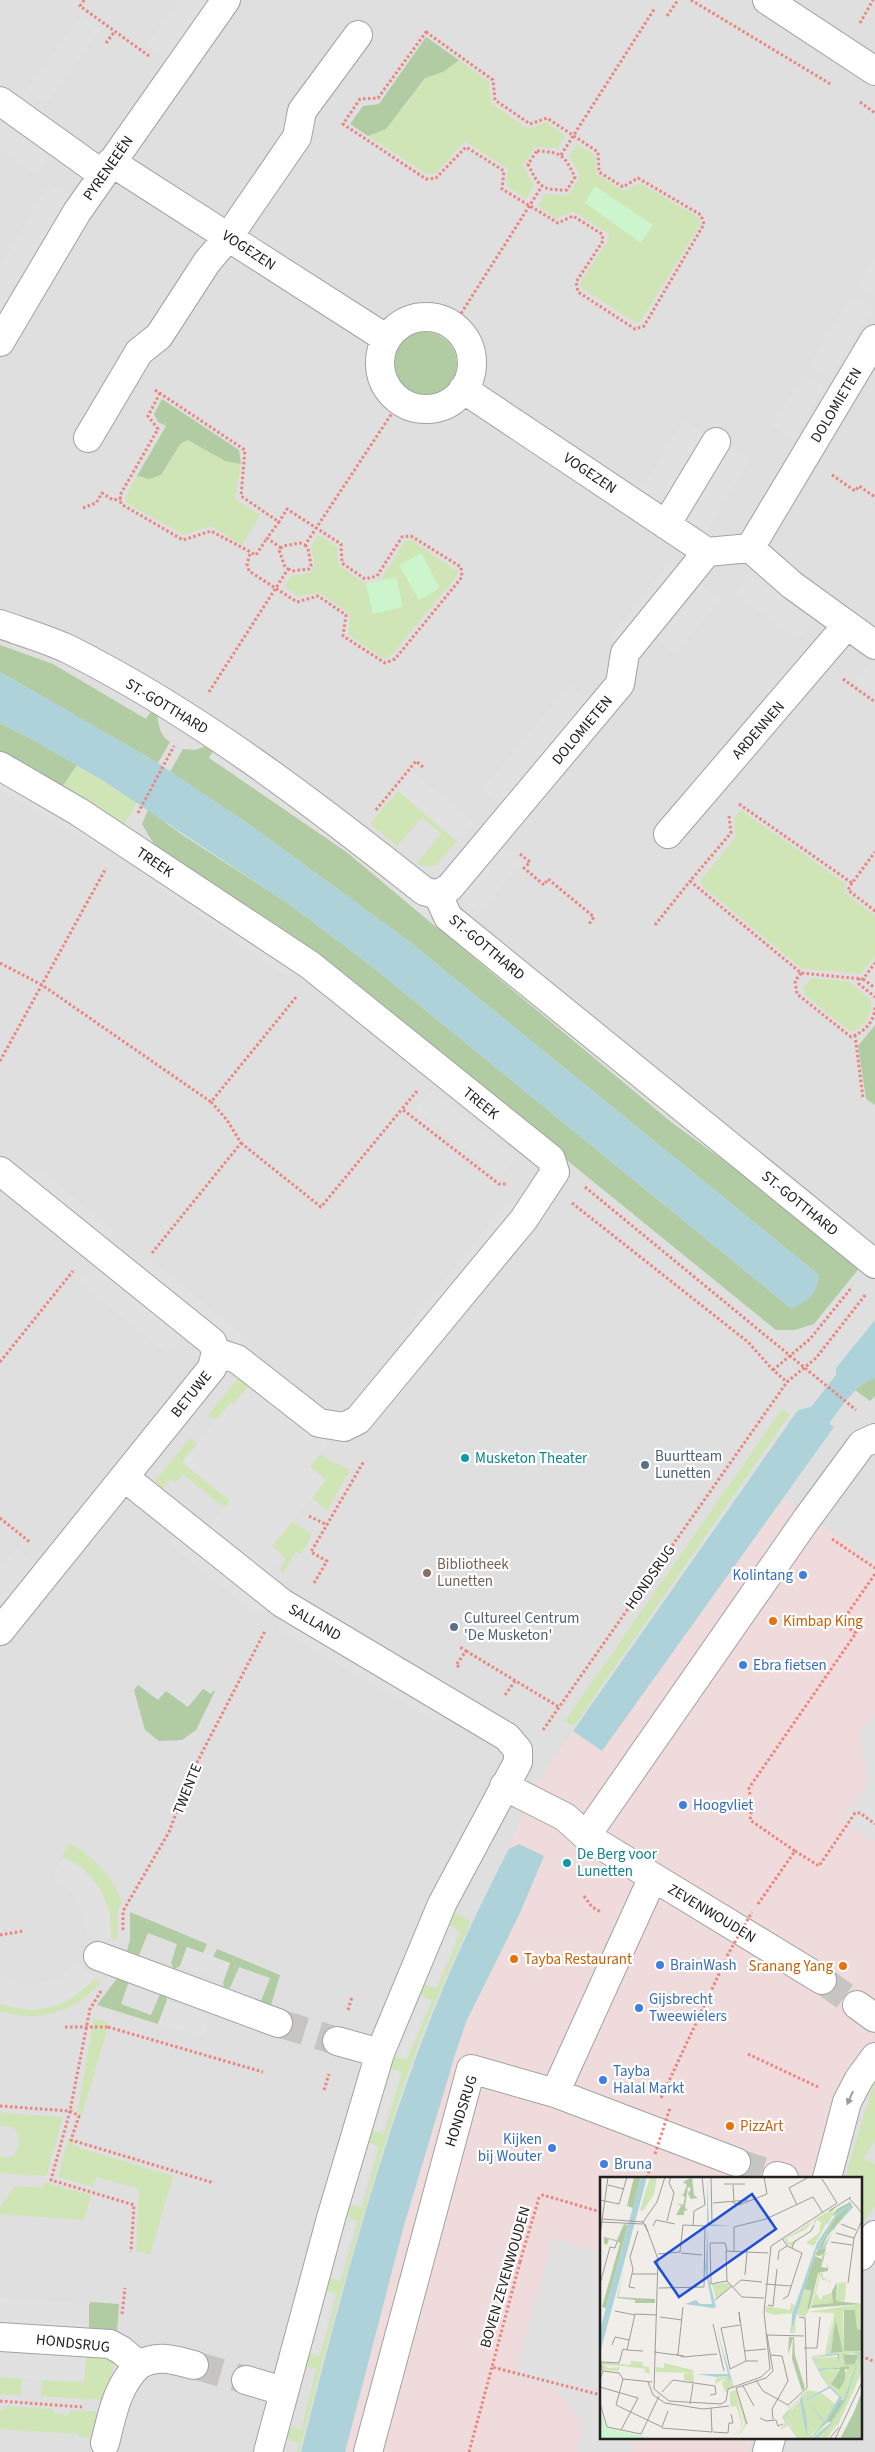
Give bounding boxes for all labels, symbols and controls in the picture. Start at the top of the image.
street label: PYRENEEËN [78,132,139,205]
street label: VOGEZEN [218,225,280,276]
street label: DOLOMIETEN [806,364,867,447]
street label: VOGEZEN [559,448,621,499]
street label: ST.-GOTTHARD [121,673,212,739]
street label: DOLOMIETEN [547,691,618,769]
street label: ARDENNEN [727,697,790,764]
street label: TREEK [132,842,178,883]
street label: ST.-GOTTHARD [444,909,529,985]
street label: TREEK [458,1082,503,1125]
street label: ST.-GOTTHARD [757,1166,843,1241]
street label: BETUWE [166,1367,217,1422]
place label: Buurtteam Lunetten [655,1446,722,1484]
place label: Musketon Theater [475,1448,588,1469]
marker: Musketon Theater [459,1452,471,1464]
marker: Buurtteam Lunetten [639,1459,651,1471]
street label: HONDSRUG [621,1541,680,1614]
place label: Bibliotheek Lunetten [437,1554,509,1592]
place label: Kolintang [732,1565,793,1586]
marker: Bibliotheek Lunetten [421,1567,433,1579]
marker: Kolintang [797,1569,809,1581]
street label: SALLAND [284,1599,345,1646]
place label: Cultureel Centrum 'De Musketon' [464,1608,579,1646]
place label: Kimbap King [783,1611,863,1632]
marker: Kimbap King [767,1615,779,1627]
marker: Cultureel Centrum 'De Musketon' [448,1621,460,1633]
place label: Ebra fietsen [753,1655,827,1676]
marker: Ebra fietsen [737,1659,749,1671]
street label: TWENTE [168,1760,207,1818]
place label: Hoogvliet [693,1795,753,1816]
marker: Hoogvliet [677,1799,689,1811]
place label: De Berg voor Lunetten [577,1844,658,1882]
marker: De Berg voor Lunetten [561,1857,573,1869]
street label: ZEVENWOUDEN [664,1879,760,1948]
place label: Tayba Restaurant [524,1949,632,1970]
marker: Tayba Restaurant [508,1953,520,1965]
place label: BrainWash [670,1955,737,1976]
place label: Sranang Yang [749,1956,833,1977]
marker: BrainWash [654,1959,666,1971]
marker: Sranang Yang [837,1960,849,1972]
place label: Gijsbrecht Tweewielers [649,1989,727,2027]
marker: Gijsbrecht Tweewielers [633,2002,645,2014]
place label: Tayba Halal Markt [613,2061,684,2099]
street label: HONDSRUG [440,2073,483,2150]
marker: Tayba Halal Markt [597,2074,609,2086]
one-way arrow [845,2091,853,2105]
place label: PizzArt [740,2116,783,2137]
marker: PizzArt [724,2120,736,2132]
place label: Kijken bij Wouter [478,2129,543,2167]
marker: Kijken bij Wouter [546,2142,558,2154]
place label: Bruna [614,2154,652,2175]
marker: Bruna [598,2158,610,2170]
inset map [600,2177,862,2440]
street label: BOVEN ZEVENWOUDEN [475,2204,536,2350]
street label: HONDSRUG [35,2329,111,2358]

